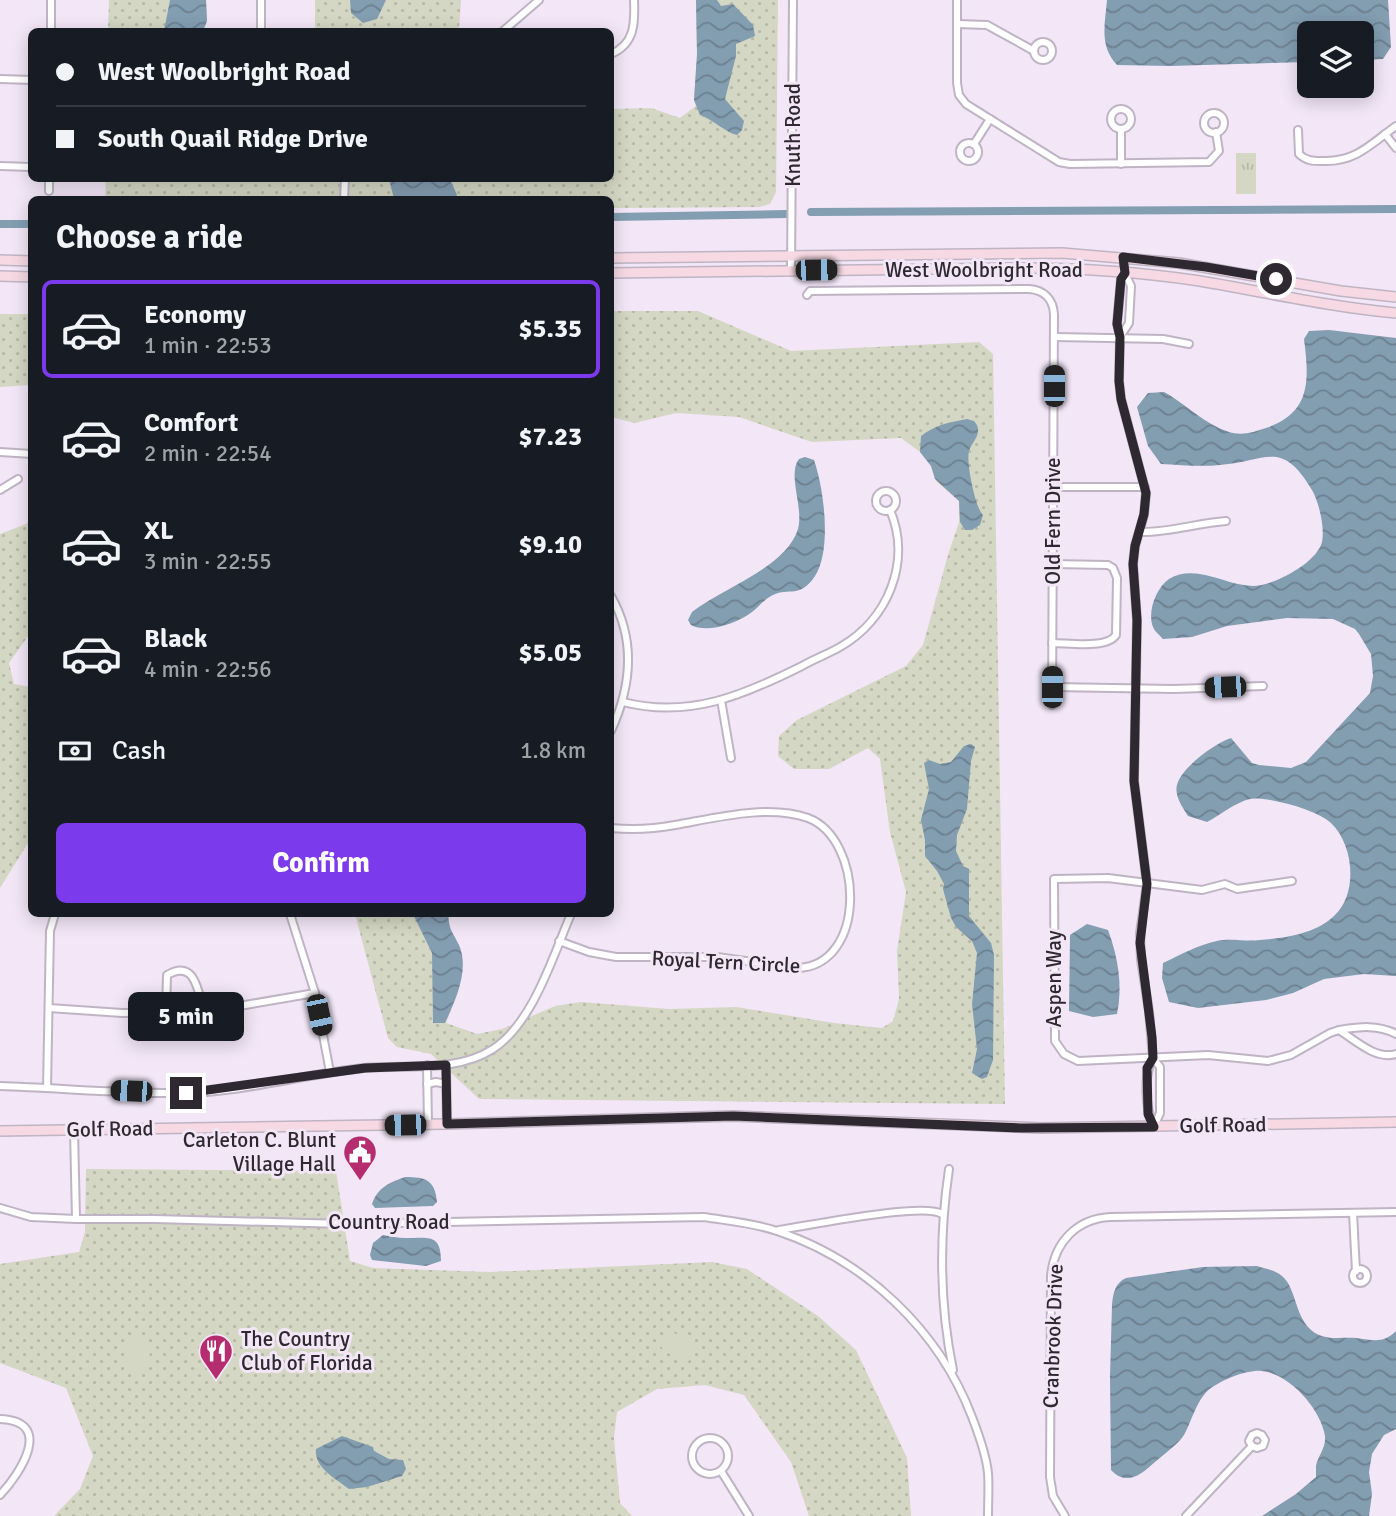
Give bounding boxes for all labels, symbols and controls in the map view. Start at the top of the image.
map controls [1297,21,1374,98]
button: layers [1297,21,1374,98]
text: West Woolbright Road [98,56,351,88]
street label: Knuth Road [780,83,806,187]
text: South Quail Ridge Drive [98,123,368,155]
text: Choose a ride [56,218,243,257]
street label: West Woolbright Road [885,257,1083,283]
car [795,259,838,281]
route start [1260,263,1292,295]
icon: car [60,298,123,361]
text: Economy [144,299,246,331]
text: $5.35 [518,313,582,345]
text: 1 min · 22:53 [144,331,272,360]
car [1044,365,1065,407]
icon: car [60,406,123,469]
text: Comfort [144,407,238,439]
text: $7.23 [518,421,582,453]
text: 2 min · 22:54 [144,439,272,468]
street label: Old Fern Drive [1040,457,1066,585]
icon: car [60,514,123,577]
text: XL [144,515,174,547]
text: $9.10 [518,529,582,561]
text: 3 min · 22:55 [144,547,272,576]
icon: car [60,622,123,685]
text: Black [144,623,207,655]
text: $5.05 [518,637,582,669]
text: 4 min · 22:56 [144,655,272,684]
car [1042,666,1063,708]
car [1204,676,1247,698]
icon: cash [56,732,94,770]
text: Cash [112,735,166,767]
text: 1.8 km [520,736,586,765]
button: Confirm [56,823,586,903]
street label: Aspen Way [1041,930,1067,1028]
street label: Royal Tern Circle [651,945,801,979]
callout: 5 min [128,992,244,1040]
car [305,992,334,1038]
text: 5 min [158,1002,214,1031]
route end [170,1077,202,1109]
car [110,1080,153,1102]
street label: Golf Road [1179,1111,1267,1139]
car [384,1114,427,1136]
street label: Golf Road [66,1115,154,1143]
place label: Carleton C. Blunt Village Hall [183,1127,336,1177]
public building icon: Carleton C. Blunt Village Hall [341,1133,379,1182]
street label: Country Road [328,1209,450,1235]
street label: Cranbrook Drive [1037,1263,1069,1409]
place label: The Country Club of Florida [241,1326,373,1376]
restaurant icon: The Country Club of Florida [197,1332,235,1381]

